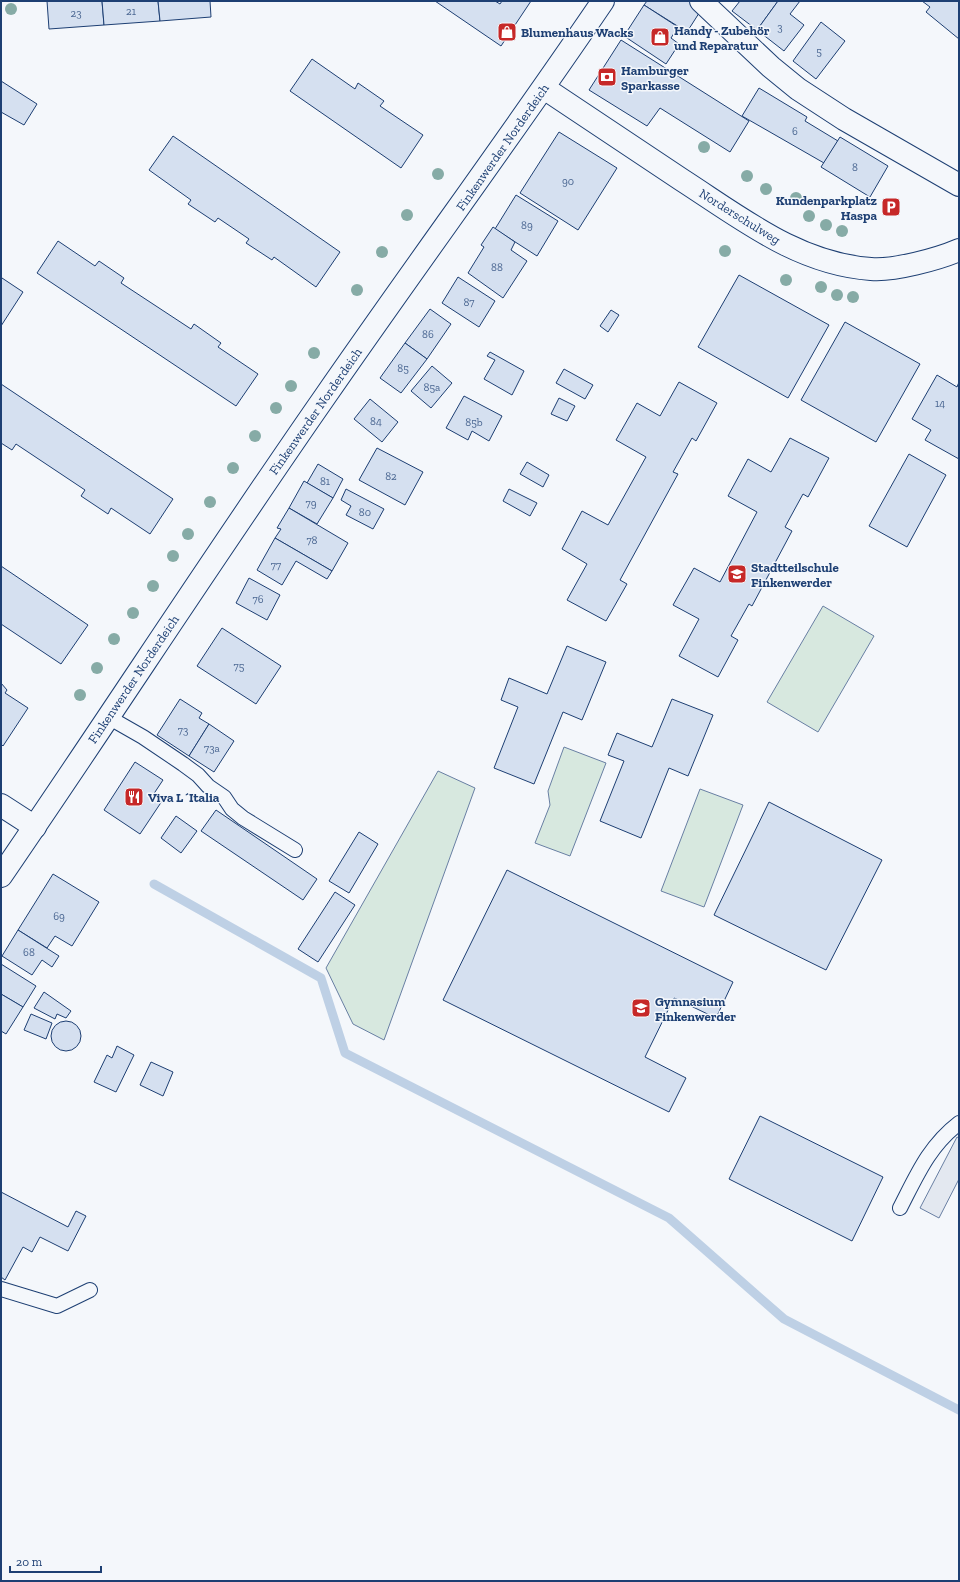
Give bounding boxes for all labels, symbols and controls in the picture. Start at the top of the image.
house number: 21 [126,5,137,18]
house number: 23 [70,7,82,20]
shop icon: Blumenhaus Wacks [496,21,518,43]
house number: 3 [777,21,783,34]
place label: Handy - Zubehör und Reparatur [674,23,770,53]
place label: Blumenhaus Wacks [521,25,634,40]
shop icon: Handy - Zubehör und Reparatur [649,26,671,48]
house number: 5 [816,45,822,58]
place label: Hamburger Sparkasse [621,63,689,93]
bank icon: Hamburger Sparkasse [596,66,618,88]
street label: Finkenwerder Norderdeich [453,80,552,214]
house number: 6 [792,125,798,138]
house number: 8 [852,161,858,174]
house number: 90 [562,175,574,188]
street label: Norderschulweg [696,185,783,247]
place label: Kundenparkplatz Haspa [776,193,877,223]
parking icon: Kundenparkplatz Haspa [880,196,902,218]
house number: 89 [521,219,533,232]
house number: 88 [491,261,503,274]
house number: 87 [463,296,475,309]
house number: 86 [422,328,434,341]
street label: Finkenwerder Norderdeich [266,344,365,478]
house number: 85 [397,362,409,375]
house number: 85a [424,381,441,394]
house number: 14 [935,397,945,410]
house number: 84 [370,415,382,428]
house number: 85b [465,416,483,429]
house number: 82 [385,470,397,483]
house number: 81 [320,475,331,488]
house number: 79 [305,497,317,510]
house number: 80 [359,506,371,519]
house number: 78 [306,534,318,547]
house number: 77 [271,559,281,572]
place label: Stadtteilschule Finkenwerder [751,560,840,590]
school or university icon: Stadtteilschule Finkenwerder [726,563,748,585]
house number: 76 [252,593,264,606]
street label: Finkenwerder Norderdeich [85,612,182,746]
house number: 75 [234,660,245,673]
house number: 73 [178,724,188,737]
house number: 73a [204,742,221,755]
restaurant icon: Viva L´Italia [123,786,145,808]
place label: Viva L´Italia [148,790,220,805]
house number: 69 [53,910,65,923]
house number: 68 [23,946,35,959]
place label: Gymnasium Finkenwerder [655,994,736,1024]
school or university icon: Gymnasium Finkenwerder [630,997,652,1019]
scale bar [10,1548,101,1574]
text: 20 m [16,1555,43,1569]

